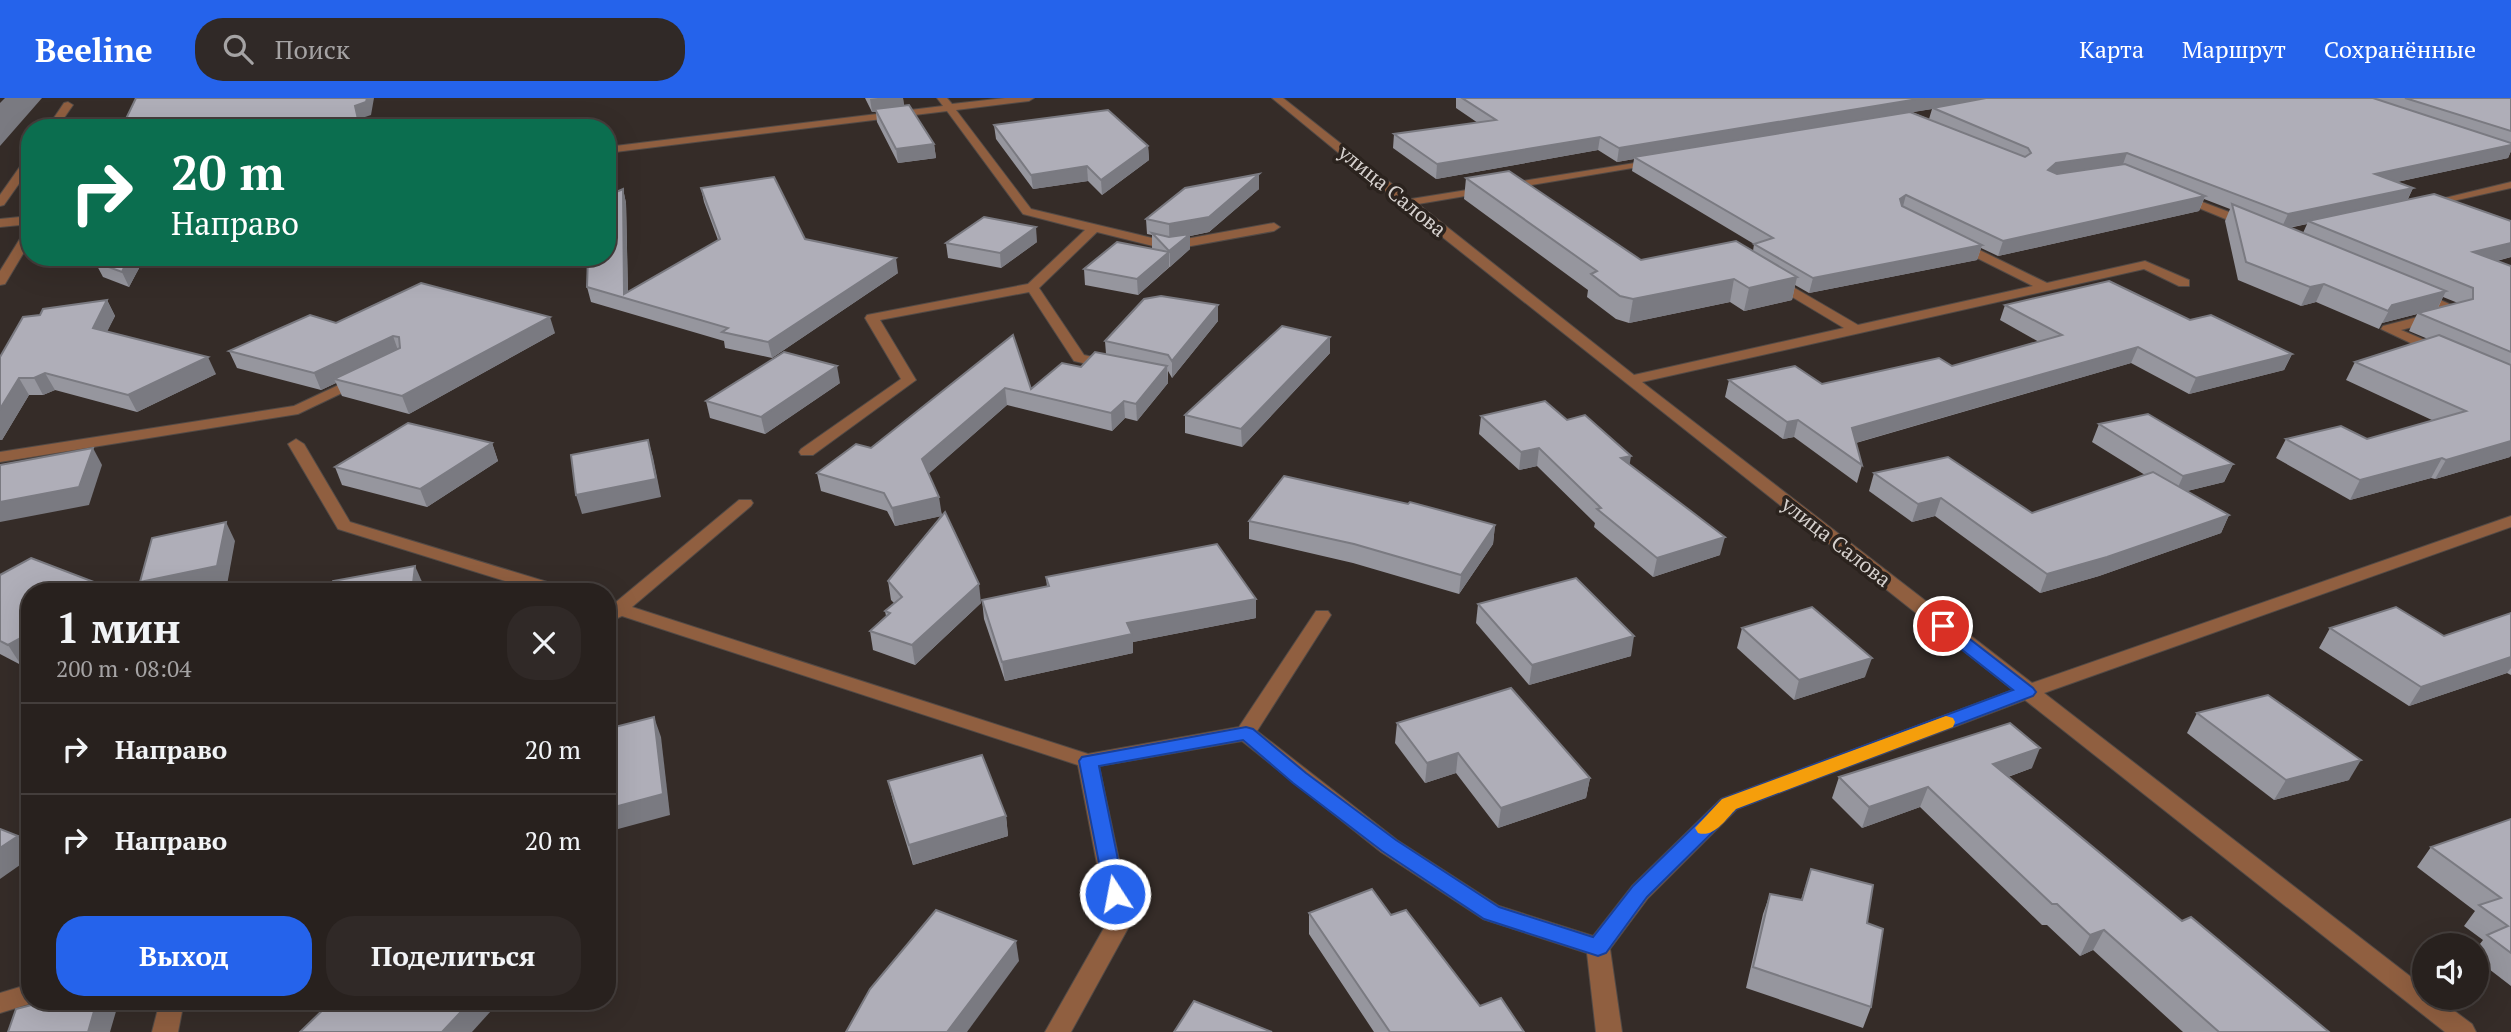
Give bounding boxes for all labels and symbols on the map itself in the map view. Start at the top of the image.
street label: улица Салова [1332,137,1453,243]
street label: улица Салова [1775,489,1897,593]
pin [1913,596,1973,656]
position arrow [1078,857,1152,931]

